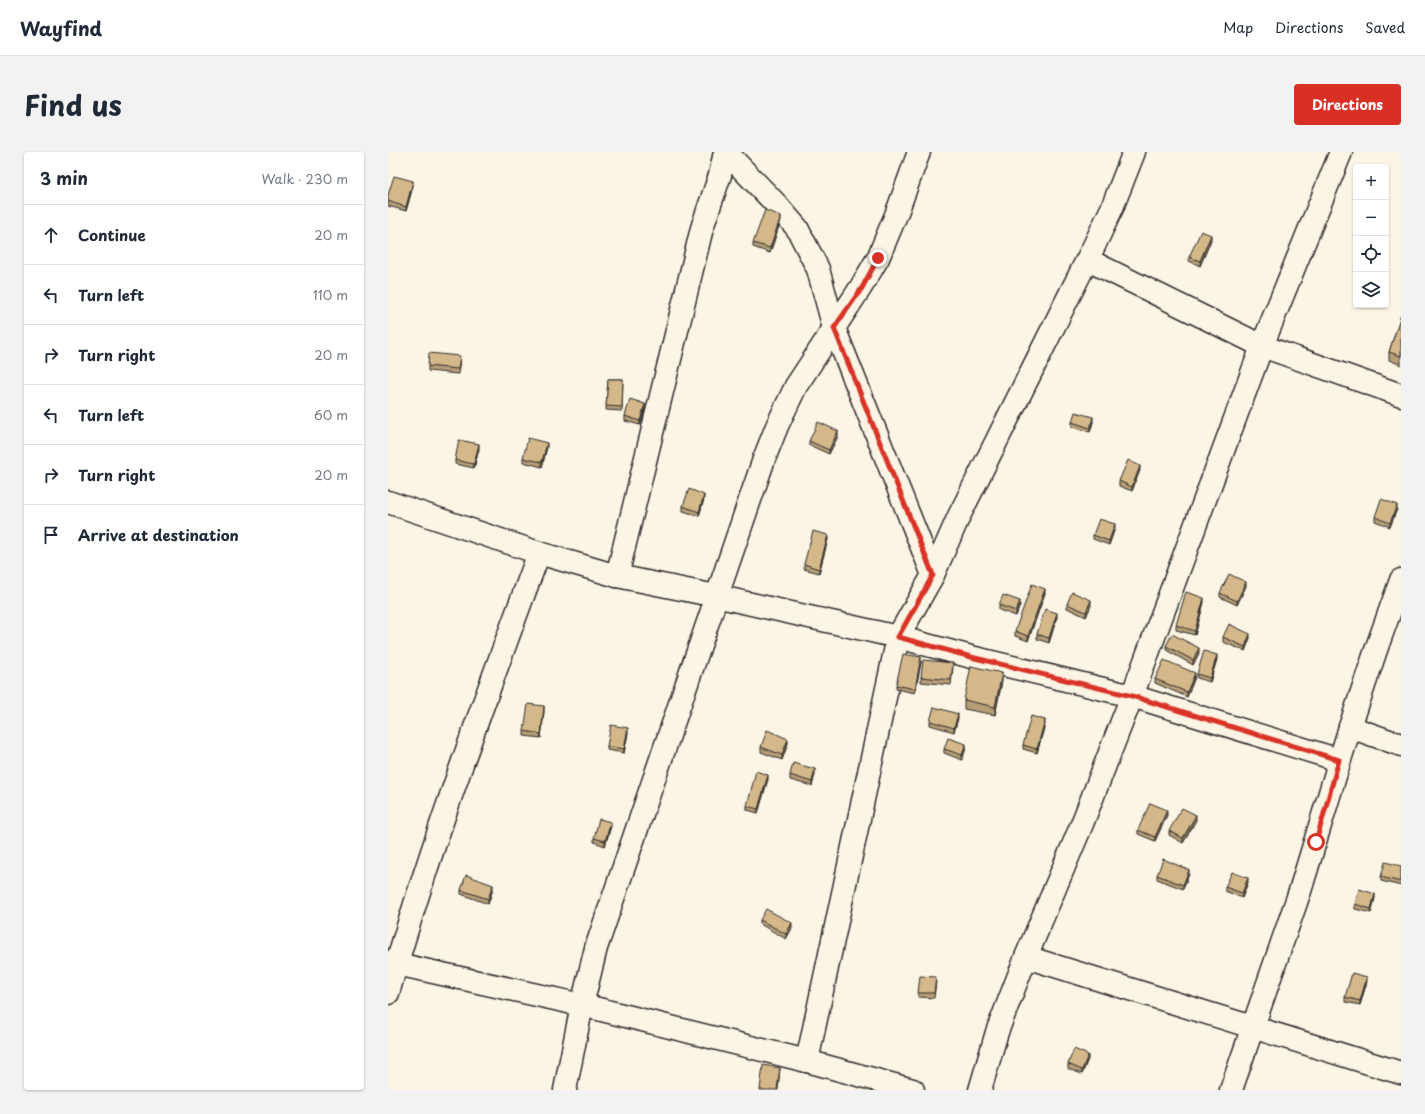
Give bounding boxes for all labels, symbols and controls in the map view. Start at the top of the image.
text: Wayfind [20,14,102,42]
text: Map [1223,17,1253,38]
text: Directions [1275,17,1343,38]
text: Saved [1365,17,1405,38]
text: Find us [24,83,122,126]
button: Directions [1294,84,1401,125]
map controls [1353,164,1389,308]
button: + [1353,164,1389,200]
text: 3 min [40,165,88,191]
text: Walk · 230 m [261,169,348,188]
button: − [1353,200,1389,236]
text: Continue [78,223,146,246]
icon: ahead [40,224,62,246]
text: 20 m [314,225,348,244]
button: locate [1353,236,1389,272]
route end [869,249,887,267]
button: layers [1353,272,1389,308]
text: Turn left [78,283,144,306]
icon: left [40,284,62,306]
text: 110 m [313,285,348,304]
text: Turn right [78,343,155,366]
icon: right [40,344,62,366]
text: 20 m [314,345,348,364]
text: Turn left [78,403,144,426]
icon: left [40,404,62,426]
text: 60 m [314,405,348,424]
text: Turn right [78,463,155,486]
icon: right [40,464,62,486]
text: 20 m [314,465,348,484]
text: Arrive at destination [78,523,239,546]
icon: arrive [40,524,62,546]
route start [1307,833,1325,851]

